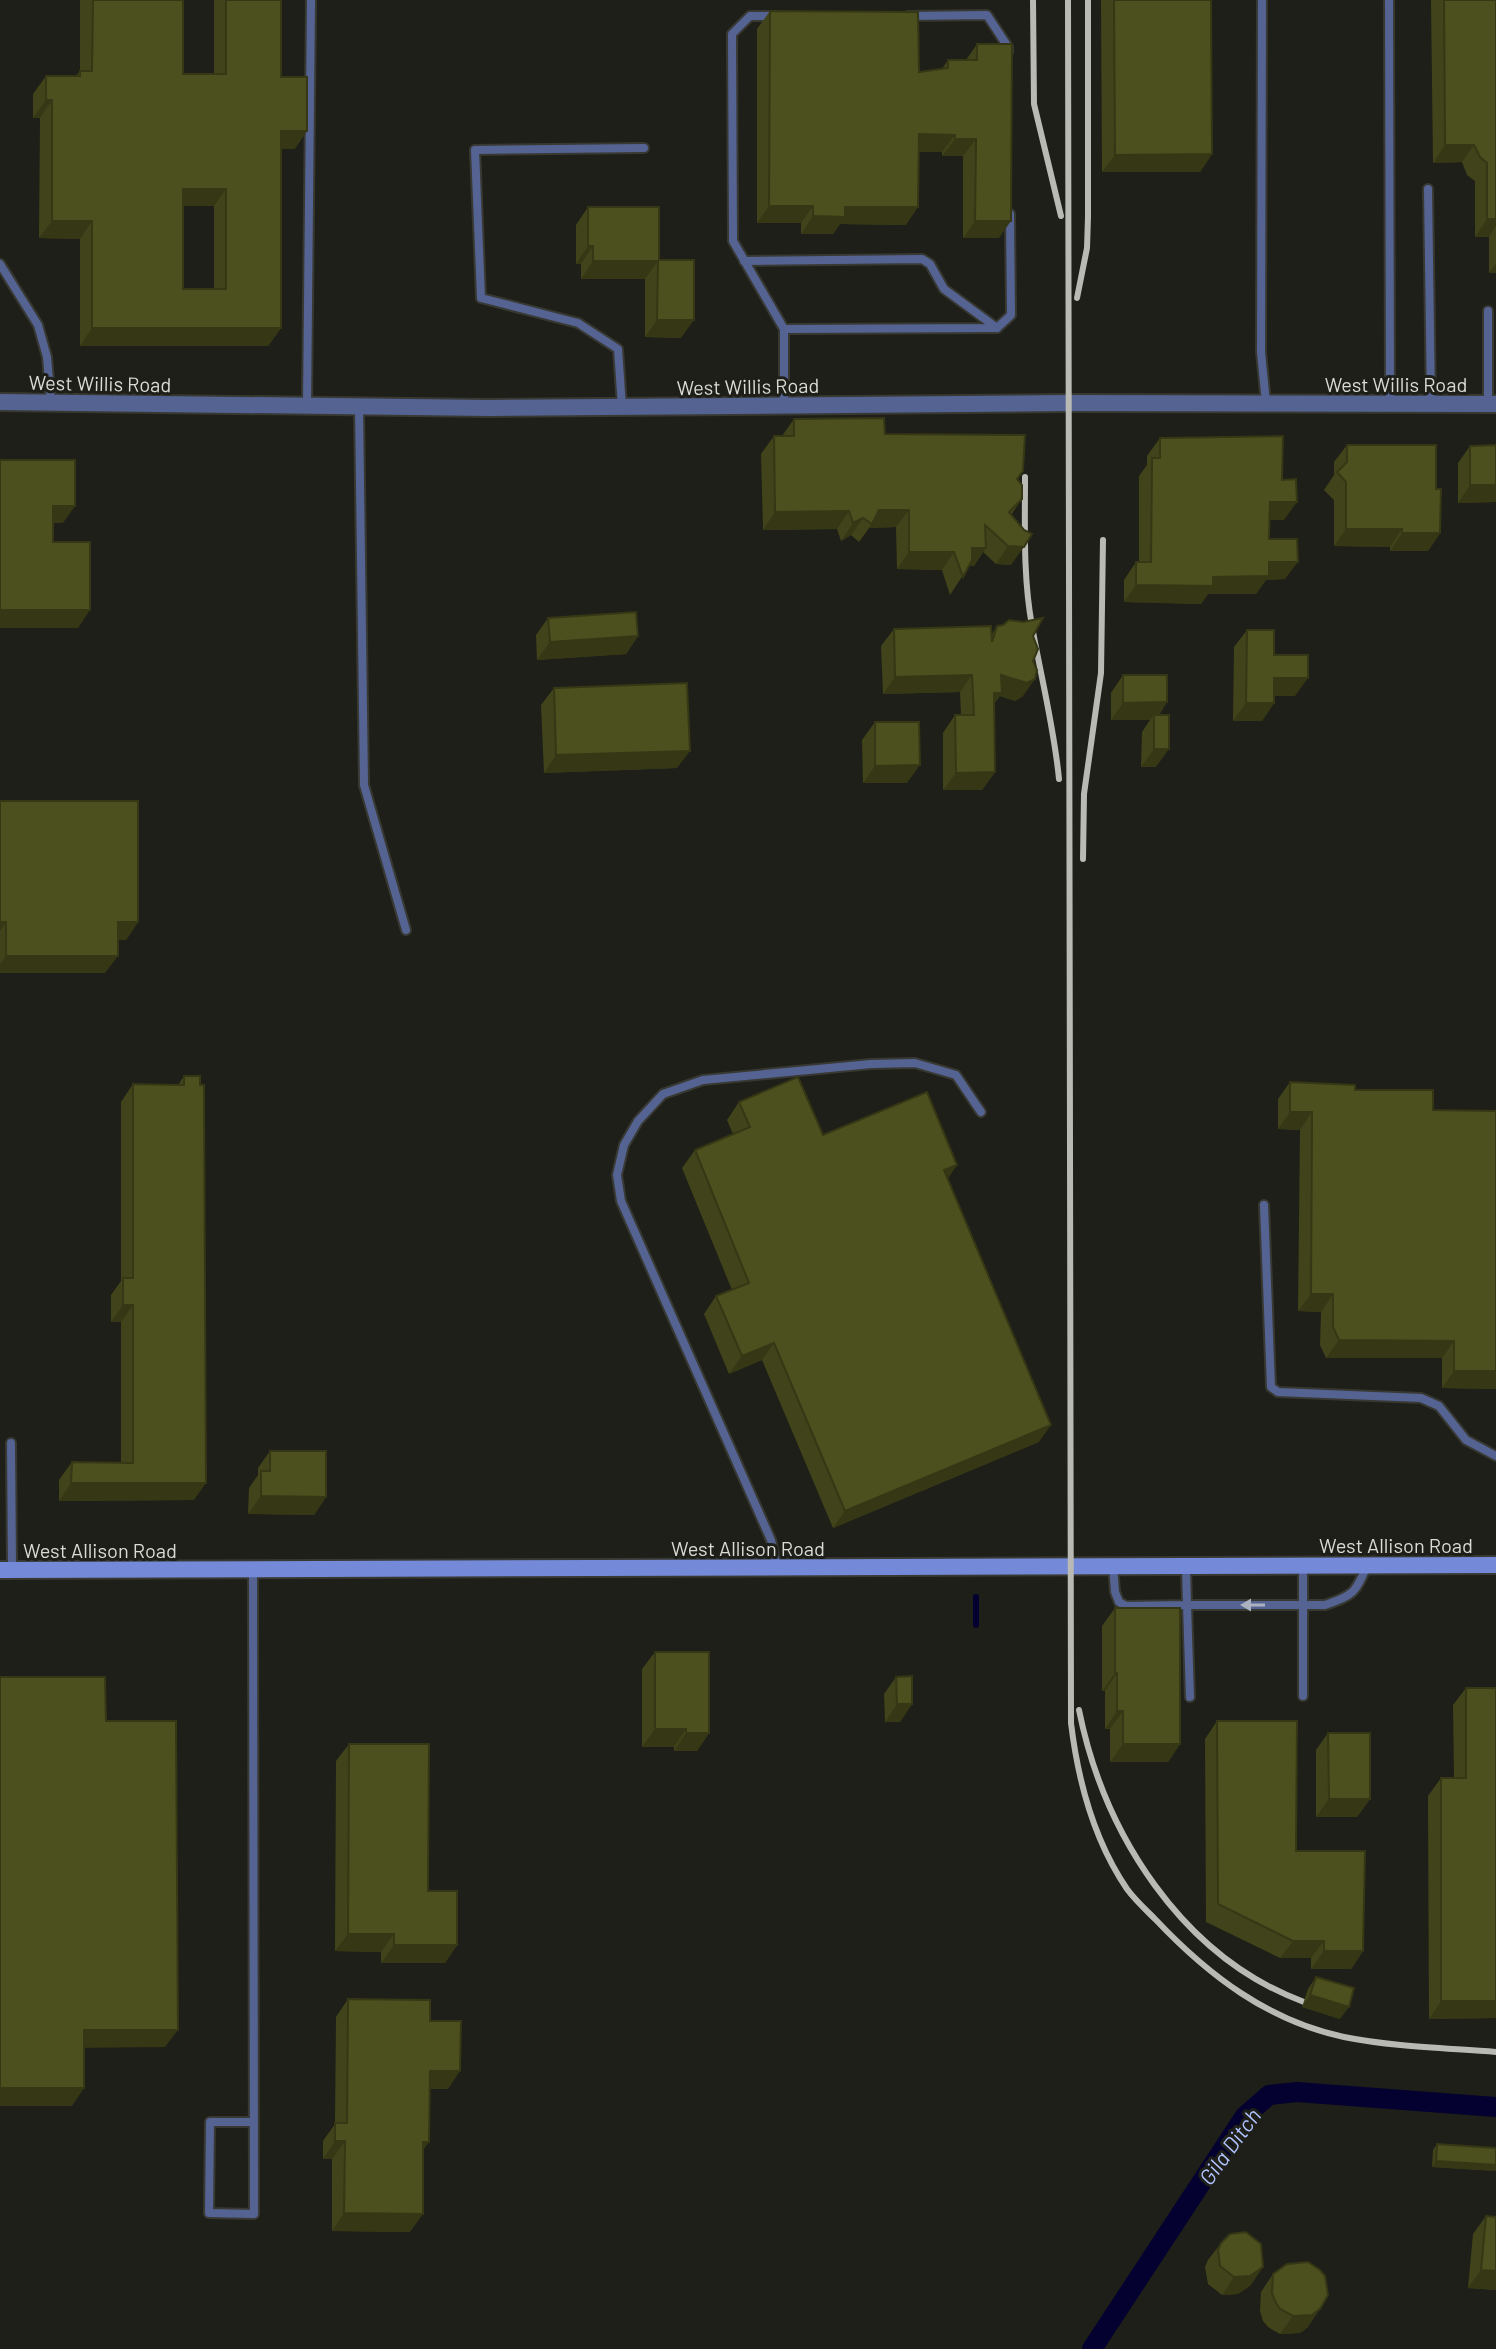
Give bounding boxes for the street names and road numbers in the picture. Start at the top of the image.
street label: West Willis Road [28,370,172,396]
street label: West Willis Road [1325,372,1467,396]
street label: West Willis Road [676,373,820,399]
street label: West Allison Road [1319,1533,1473,1557]
street label: West Allison Road [671,1536,825,1560]
street label: West Allison Road [23,1538,177,1562]

